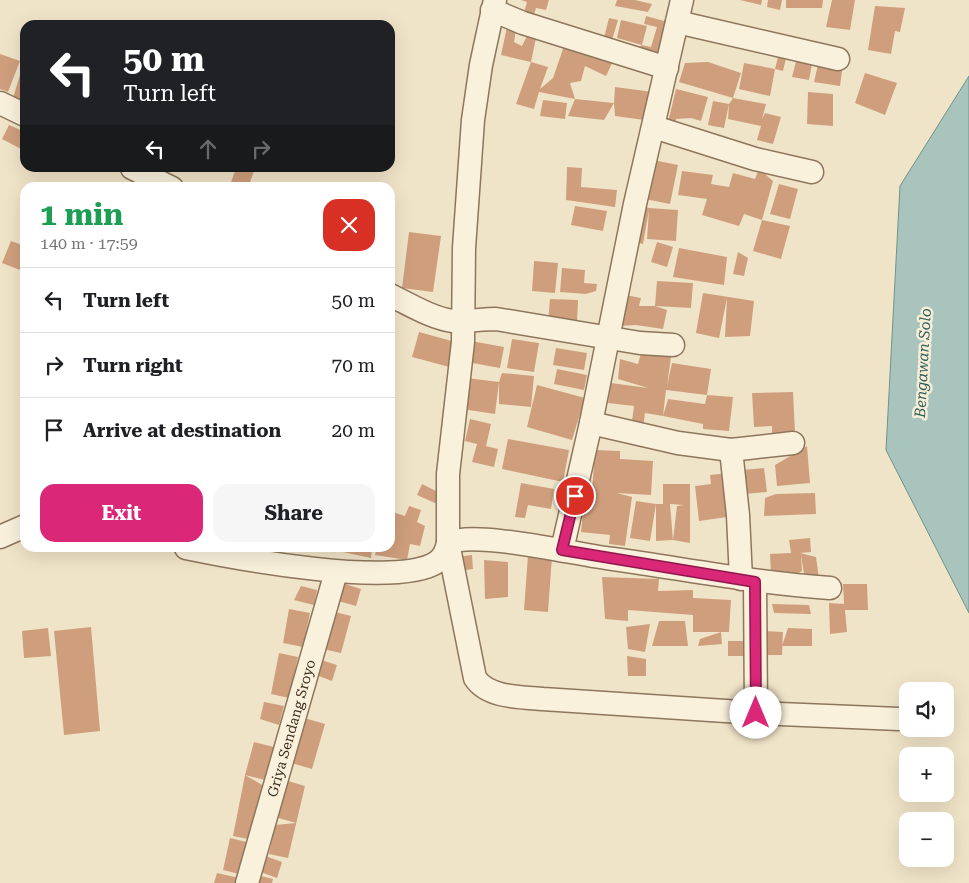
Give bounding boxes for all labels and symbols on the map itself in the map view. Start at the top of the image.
water label: Bengawan Solo [911,308,935,419]
pin [554,475,596,517]
street label: Griya Sendang Sroyo [264,658,319,799]
position arrow [729,686,781,738]

